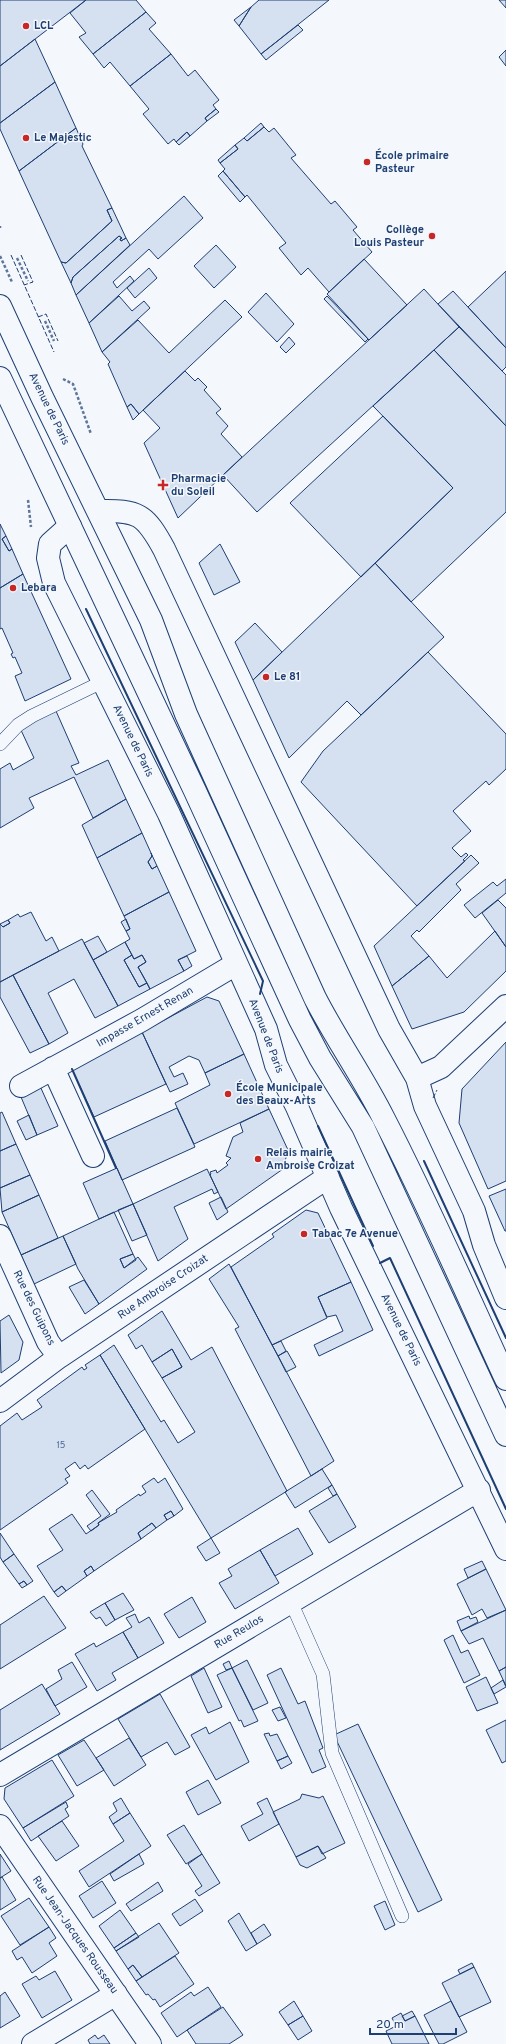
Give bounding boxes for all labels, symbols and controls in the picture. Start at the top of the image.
place label: LCL [34,19,54,33]
marker: LCL [21,21,31,31]
place label: Le Majestic [34,131,92,145]
marker: Le Majestic [21,133,31,143]
place label: École primaire Pasteur [375,148,449,176]
marker: École primaire Pasteur [362,157,372,167]
place label: Collège Louis Pasteur [354,223,424,250]
marker: Collège Louis Pasteur [427,231,437,241]
street label: Avenue de Paris [25,370,73,448]
place label: Pharmacie du Soleil [171,472,226,499]
marker: Pharmacie du Soleil [158,480,168,490]
place label: Lebara [21,581,57,595]
marker: Lebara [8,583,18,593]
place label: Le 81 [274,670,300,684]
marker: Le 81 [261,672,271,682]
street label: Avenue de Paris [109,702,157,780]
street label: Impasse Ernest Renan [94,984,196,1050]
street label: Avenue de Paris [245,997,287,1075]
place label: École Municipale des Beaux-Arts [236,1080,323,1108]
marker: École Municipale des Beaux-Arts [223,1089,233,1099]
place label: Relais mairie Ambroise Croizat [266,1146,355,1173]
marker: Relais mairie Ambroise Croizat [253,1154,263,1164]
place label: Tabac 7e Avenue [312,1227,398,1241]
marker: Tabac 7e Avenue [299,1229,309,1239]
street label: Rue Ambroise Croizat [115,1252,211,1322]
street label: Rue des Guipons [10,1268,58,1348]
street label: Avenue de Paris [377,1291,425,1369]
house number: 15 [57,1440,65,1451]
street label: Rue Reulos [212,1612,266,1652]
street label: Rue Jean-Jacques Rousseau [29,1873,121,1997]
scale bar [370,2010,456,2036]
text: 20 m [376,2017,404,2033]

